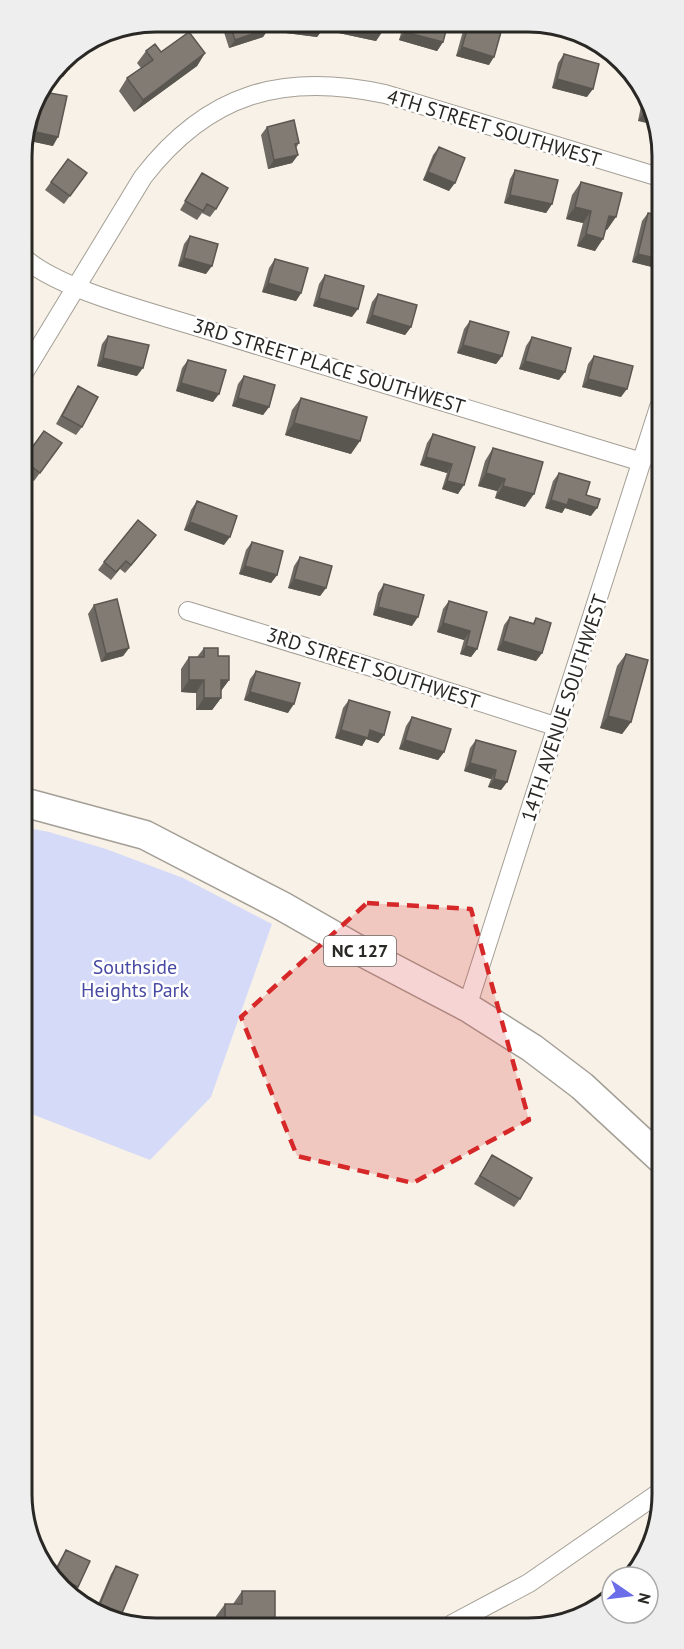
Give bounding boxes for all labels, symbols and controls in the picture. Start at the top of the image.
street label: 4TH STREET SOUTHWEST [384,83,604,173]
street label: 3RD STREET PLACE SOUTHWEST [190,312,468,420]
street label: 14TH AVENUE SOUTHWEST [515,591,613,825]
street label: 3RD STREET SOUTHWEST [263,621,483,715]
road number: NC 127 [324,936,396,966]
park label: Southside Heights Park [81,954,189,1003]
north arrow [600,1565,660,1625]
text: N [634,1591,656,1606]

